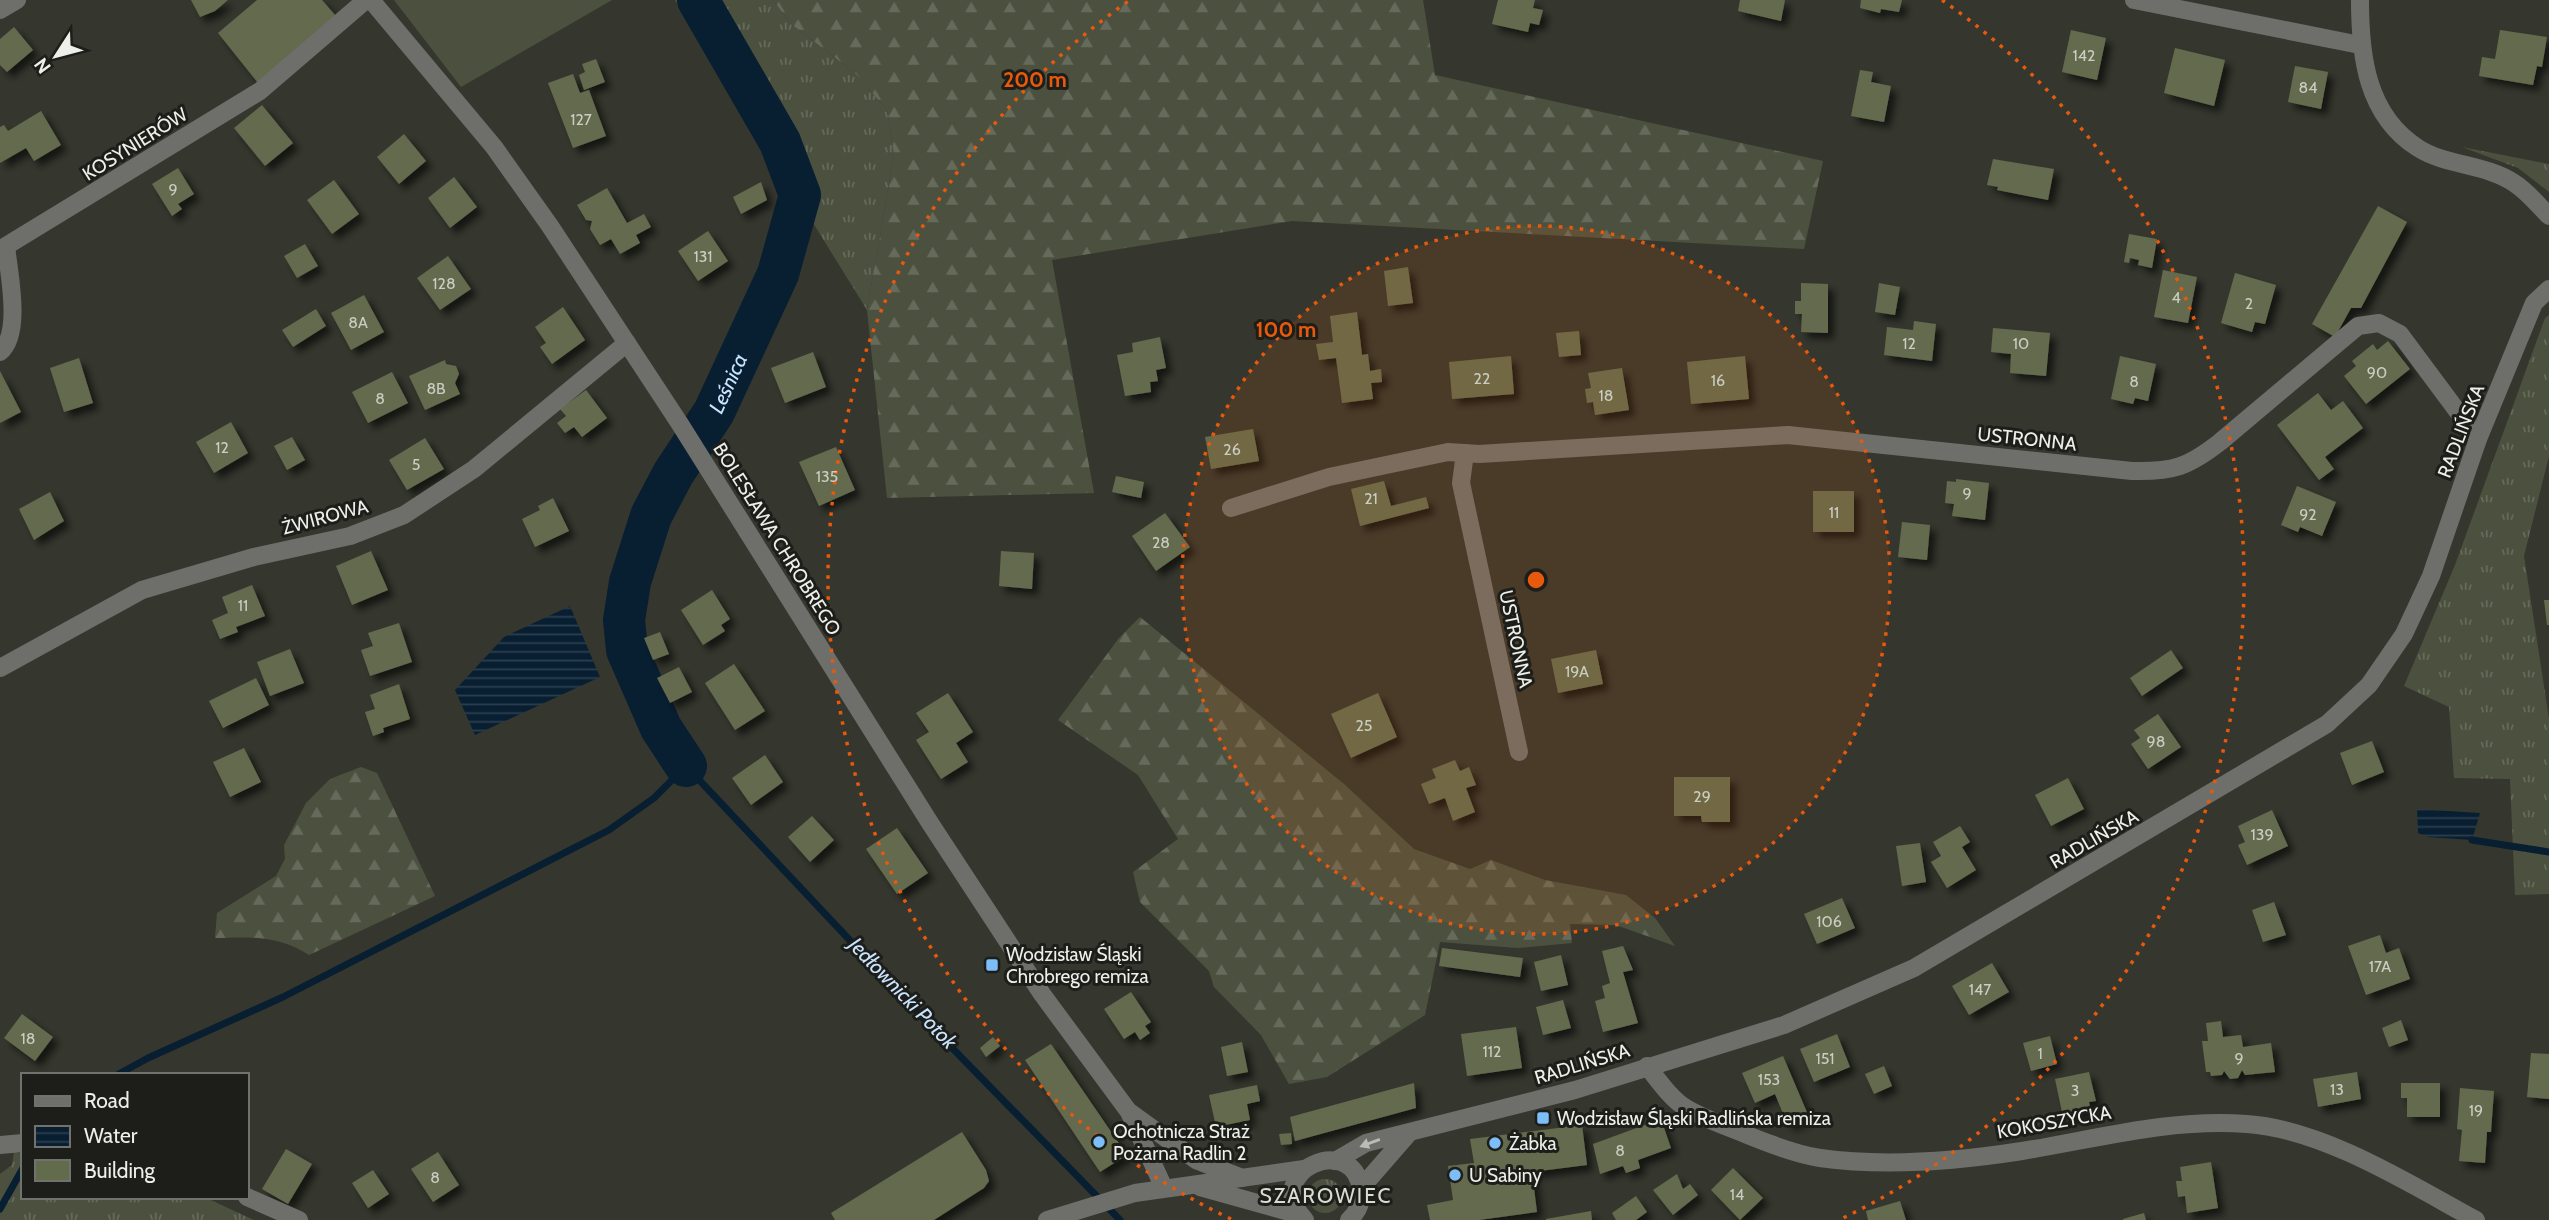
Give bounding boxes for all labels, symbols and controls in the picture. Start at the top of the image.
north arrow [21,21,91,91]
house number: 142 [2073,46,2095,65]
text: N [29,54,56,78]
text: 200 m [1003,67,1067,92]
house number: 84 [2299,78,2317,97]
street label: KOSYNIERÓW [78,102,192,185]
house number: 127 [570,110,592,129]
house number: 9 [168,180,178,199]
house number: 131 [693,247,713,266]
house number: 128 [432,274,456,293]
house number: 4 [2171,288,2181,307]
house number: 2 [2245,294,2253,313]
house number: 8A [348,313,368,332]
text: 100 m [1256,317,1316,342]
house number: 12 [1902,334,1916,353]
house number: 10 [2013,334,2029,353]
water label: Leśnica [703,349,752,417]
house number: 90 [2367,363,2387,382]
house number: 22 [1474,369,1490,388]
house number: 16 [1711,371,1725,390]
house number: 8 [2129,372,2139,391]
house number: 8B [426,379,446,398]
street label: RADLIŃSKA [2432,380,2489,481]
house number: 18 [1599,386,1613,405]
house number: 8 [375,389,385,408]
street label: USTRONNA [1976,422,2078,456]
house number: 12 [215,438,229,457]
street label: BOLESŁAWA CHROBREGO [708,439,846,639]
house number: 26 [1223,440,1241,459]
house number: 5 [412,455,420,474]
house number: 135 [816,467,838,486]
house number: 9 [1962,484,1972,503]
house number: 21 [1364,489,1378,508]
street label: ŻWIROWA [279,494,371,540]
house number: 11 [1829,503,1839,522]
house number: 92 [2299,505,2317,524]
house number: 28 [1152,533,1170,552]
centre of rings [1524,568,1548,592]
street label: USTRONNA [1494,588,1538,690]
house number: 11 [238,596,248,615]
house number: 19A [1565,662,1589,681]
house number: 25 [1355,716,1373,735]
house number: 98 [2147,732,2165,751]
house number: 29 [1693,787,1711,806]
street label: RADLIŃSKA [2045,803,2143,874]
house number: 139 [2251,825,2273,844]
house number: 106 [1816,912,1842,931]
water label: Jedłownicki Potok [842,931,963,1055]
place label: Wodzisław Śląski Chrobrego remiza [1006,942,1149,988]
marker: Wodzisław Śląski Chrobrego remiza [984,957,1000,973]
house number: 17A [2369,957,2391,976]
house number: 147 [1969,980,1991,999]
house number: 18 [21,1029,35,1048]
street label: RADLIŃSKA [1531,1038,1633,1089]
house number: 112 [1483,1042,1501,1061]
house number: 1 [2037,1044,2043,1063]
house number: 151 [1815,1049,1835,1068]
house number: 9 [2234,1049,2244,1068]
house number: 153 [1758,1070,1780,1089]
legend [21,1073,248,1199]
house number: 13 [2330,1080,2344,1099]
house number: 3 [2071,1081,2079,1100]
text: Road [84,1088,130,1113]
street label: KOKOSZYCKA [1995,1101,2113,1143]
house number: 19 [2469,1101,2483,1120]
place label: Wodzisław Śląski Radlińska remiza [1557,1106,1831,1130]
marker: Wodzisław Śląski Radlińska remiza [1535,1110,1551,1126]
place label: Ochotnicza Straż Pożarna Radlin 2 [1113,1120,1250,1165]
text: Water [84,1123,138,1148]
place label: Żabka [1509,1132,1557,1155]
marker: Ochotnicza Straż Pożarna Radlin 2 [1091,1134,1107,1150]
marker: Żabka [1487,1135,1503,1151]
one-way arrow [1359,1138,1380,1149]
house number: 8 [1615,1141,1625,1160]
text: Building [84,1158,156,1183]
place label: U Sabiny [1469,1164,1542,1187]
marker: U Sabiny [1447,1167,1463,1183]
house number: 8 [430,1168,440,1187]
district label: SZAROWIEC [1260,1183,1392,1208]
house number: 14 [1730,1185,1744,1204]

